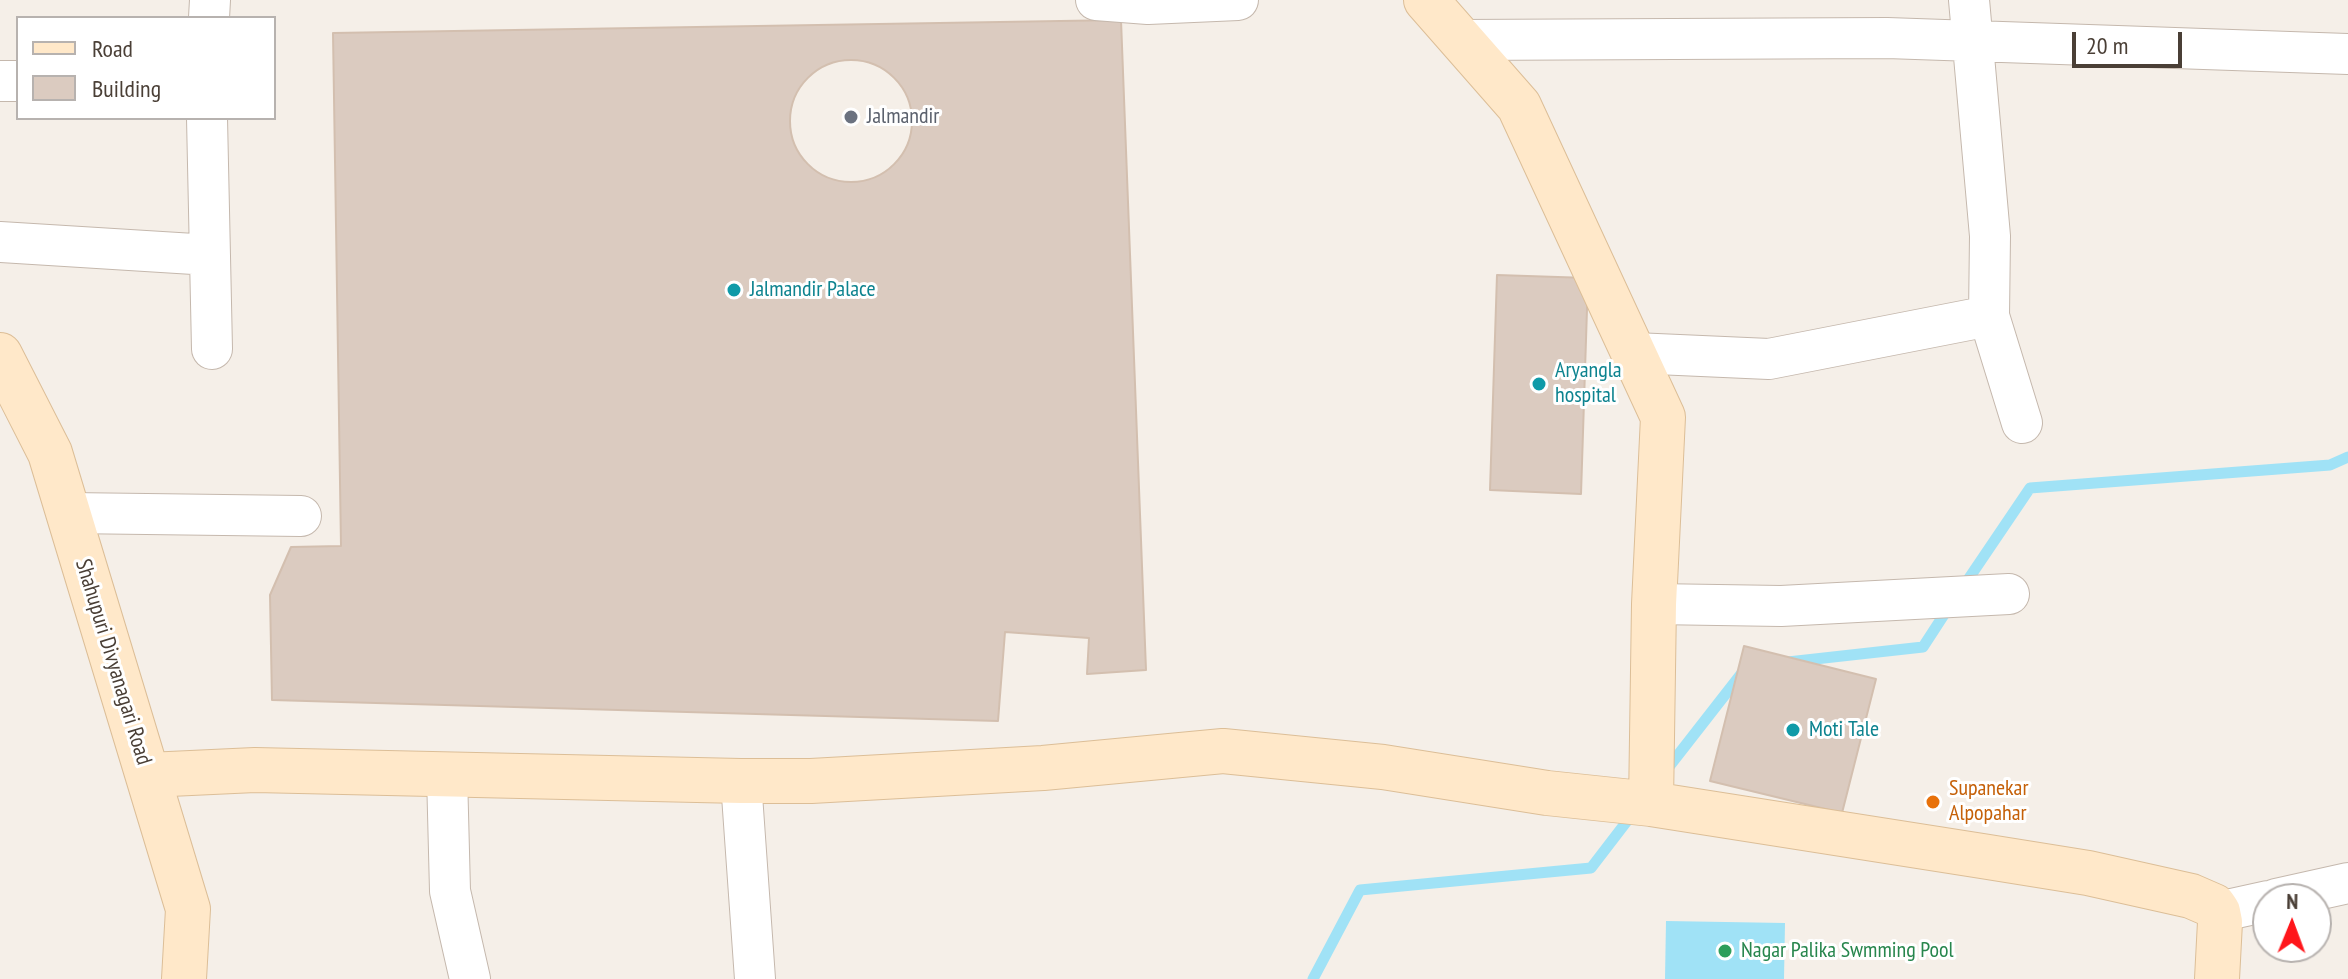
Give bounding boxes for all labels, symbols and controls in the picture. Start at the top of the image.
legend [16,16,276,120]
scale bar [2076,16,2186,66]
text: 20 m [2086,30,2128,61]
text: Road [92,33,133,64]
text: Building [92,73,161,104]
place label: Jalmandir [867,104,939,130]
marker: Jalmandir [842,108,860,126]
place label: Jalmandir Palace [750,277,876,303]
marker: Jalmandir Palace [725,281,743,299]
place label: Aryangla hospital [1555,358,1622,410]
marker: Aryangla hospital [1530,375,1548,393]
street label: Shahupuri Divyanagari Road [69,556,157,768]
place label: Moti Tale [1809,717,1879,743]
marker: Moti Tale [1784,721,1802,739]
place label: Supanekar Alpopahar [1949,776,2028,828]
marker: Supanekar Alpopahar [1924,793,1942,811]
north arrow [2252,883,2332,963]
text: N [2286,887,2299,915]
place label: Nagar Palika Swmming Pool [1741,938,1954,964]
marker: Nagar Palika Swmming Pool [1716,942,1734,960]

